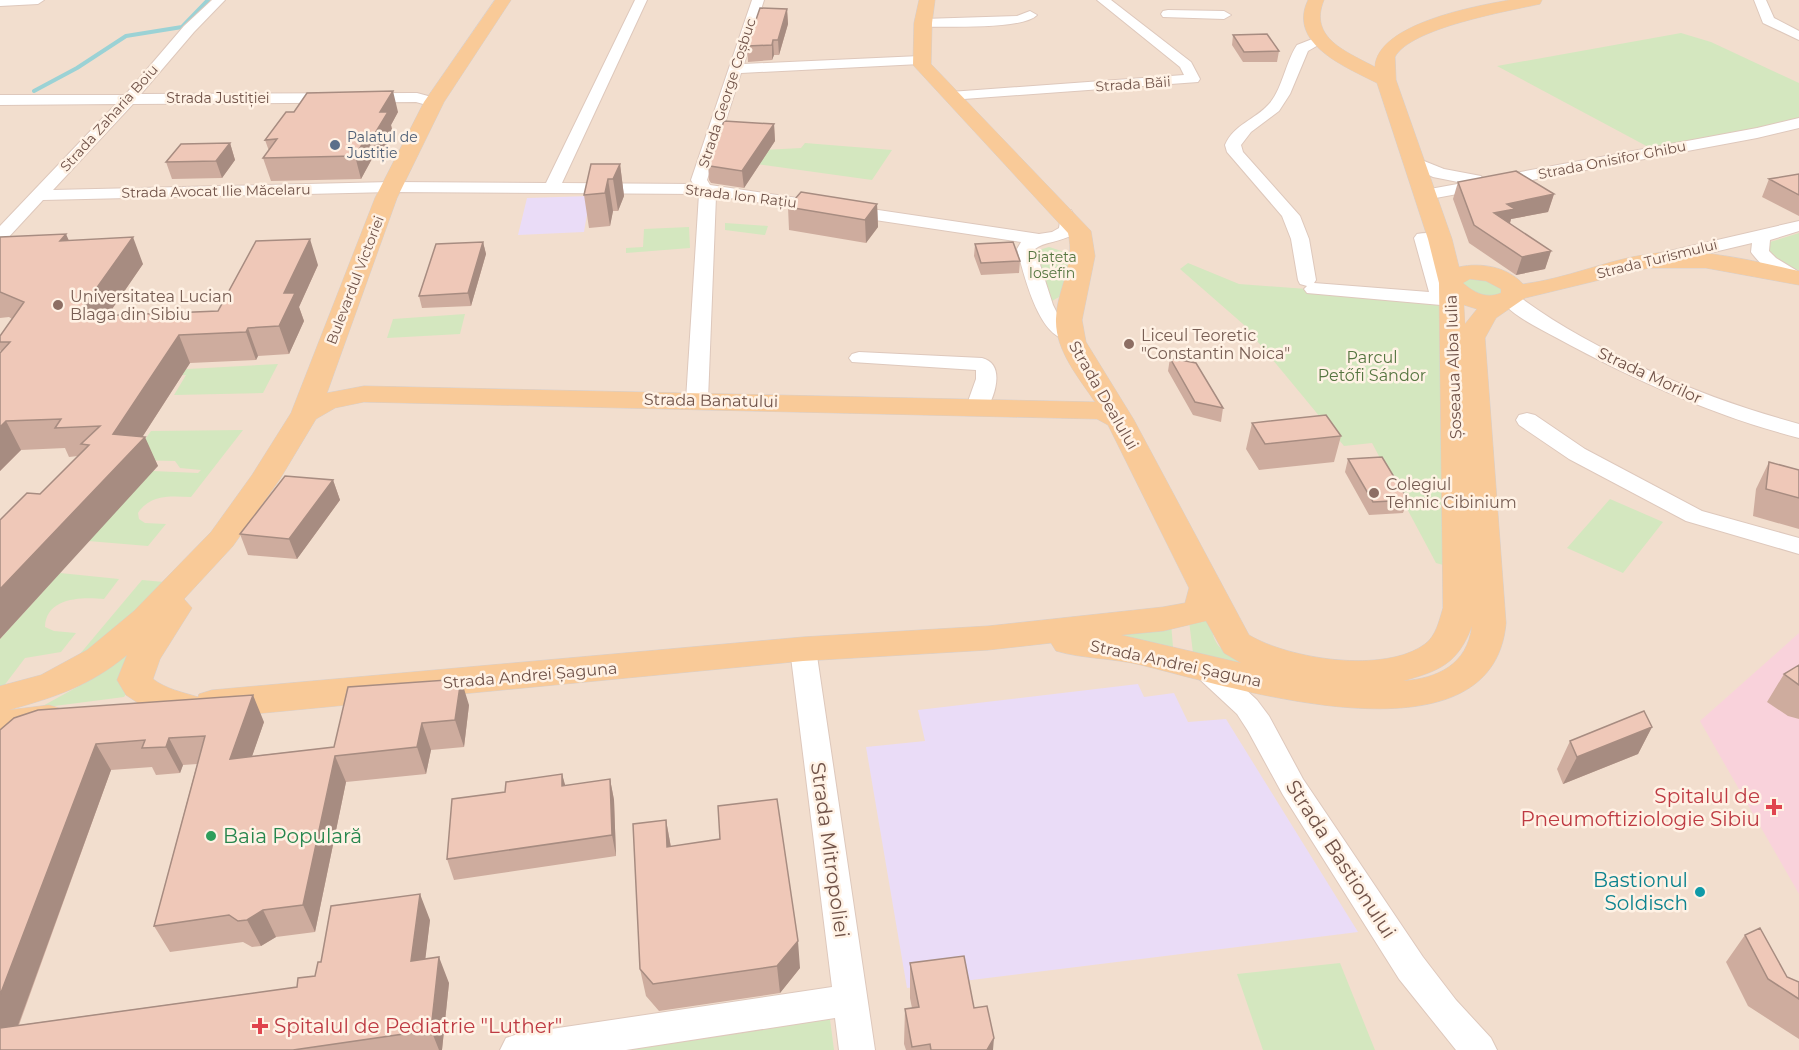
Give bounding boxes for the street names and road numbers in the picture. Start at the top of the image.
street label: Strada George Coșbuc [694,16,761,170]
street label: Strada Zaharia Boiu [56,61,162,175]
street label: Strada Băii [1095,72,1171,96]
street label: Strada Justiției [166,89,270,108]
street label: Strada Onisifor Ghibu [1537,137,1687,183]
street label: Strada Avocat Ilie Măcelaru [121,180,311,202]
street label: Strada Ion Rațiu [684,180,798,213]
street label: Bulevardul Victoriei [322,213,388,347]
street label: Strada Turismului [1595,235,1719,283]
street label: Șoseaua Alba Iulia [1441,294,1467,440]
street label: Strada Dealului [1065,337,1142,453]
street label: Strada Morilor [1595,343,1705,408]
street label: Strada Banatului [644,390,778,411]
street label: Strada Andrei Șaguna [1088,636,1263,692]
street label: Strada Andrei Șaguna [442,658,618,694]
street label: Strada Mitropoliei [806,761,854,939]
street label: Strada Bastionului [1281,775,1401,943]

